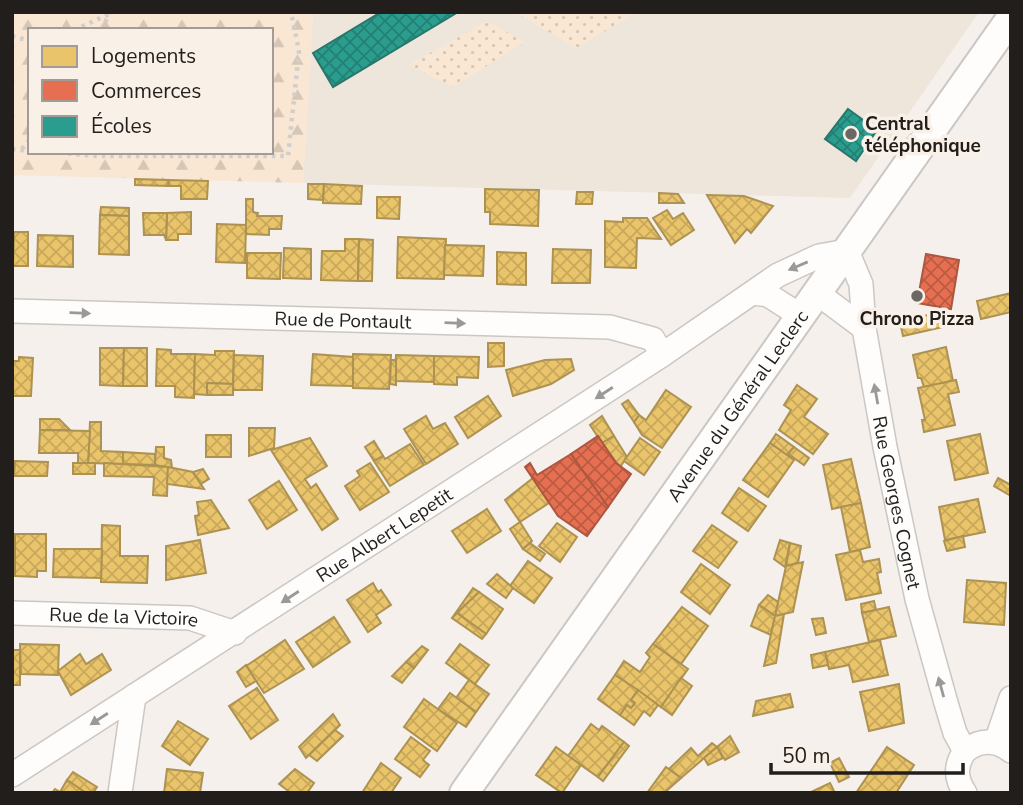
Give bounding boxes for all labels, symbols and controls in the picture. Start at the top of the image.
legend [28,28,273,154]
text: Logements [91,42,196,70]
text: Commerces [91,77,201,105]
place label: Central téléphonique [865,111,981,159]
text: Écoles [91,112,152,140]
marker: Central téléphonique [843,126,859,142]
one-way arrow [787,260,808,271]
marker: Chrono Pizza [909,288,925,304]
street label: Avenue du Général Leclerc [662,305,815,507]
street label: Rue de Pontault [274,306,412,336]
place label: Chrono Pizza [860,306,975,332]
one-way arrow [70,307,92,319]
one-way arrow [444,318,466,329]
one-way arrow [870,383,881,405]
one-way arrow [595,386,614,399]
street label: Rue Georges Cognet [866,414,927,592]
street label: Rue Albert Lepetit [312,482,458,589]
one-way arrow [281,590,300,603]
street label: Rue de la Victoire [49,602,202,634]
one-way arrow [936,676,946,697]
one-way arrow [89,713,108,726]
scale bar [771,732,964,776]
text: 50 m [782,742,831,770]

